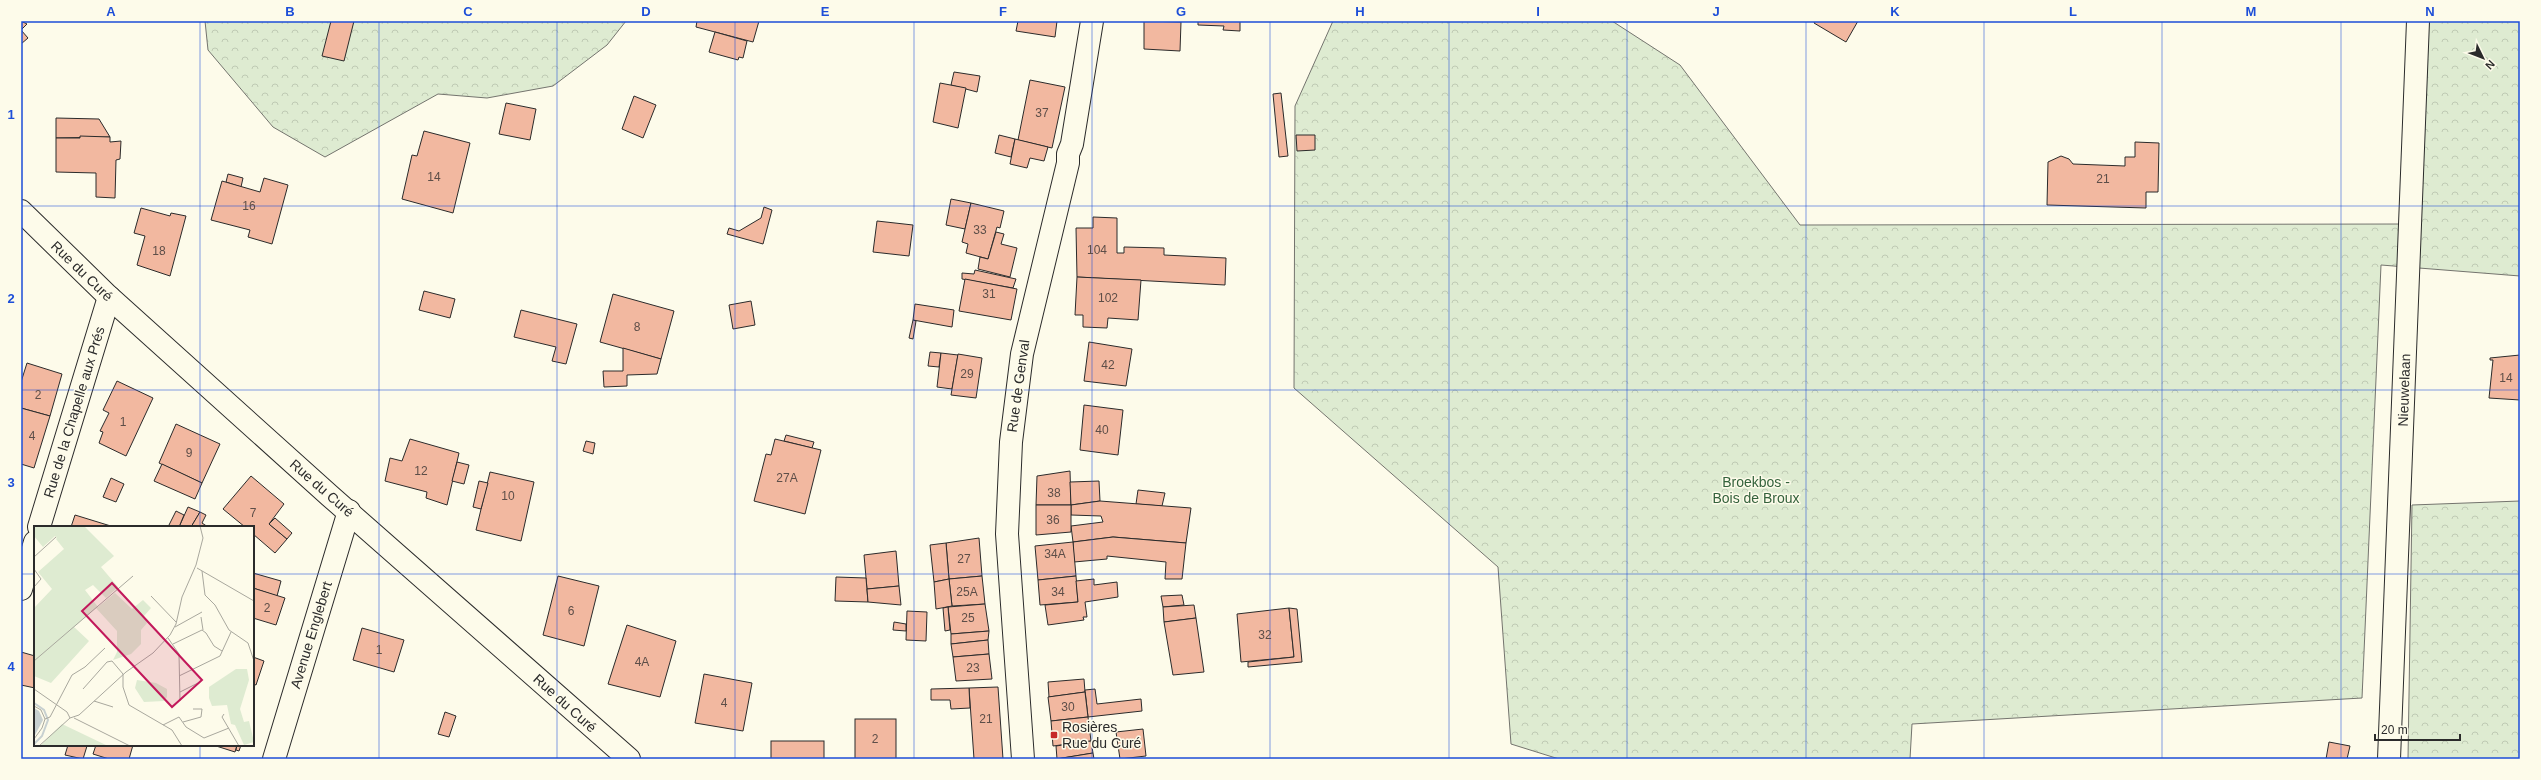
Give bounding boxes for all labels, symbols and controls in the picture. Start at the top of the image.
text: A [106,4,116,19]
text: B [285,4,295,19]
text: C [463,4,473,19]
text: D [641,4,651,19]
text: E [821,4,830,19]
text: F [999,4,1007,19]
text: G [1176,4,1186,19]
text: H [1355,4,1365,19]
text: I [1536,4,1540,19]
text: J [1712,4,1720,19]
text: K [1890,4,1900,19]
text: L [2069,4,2077,19]
text: M [2246,4,2256,19]
text: N [2425,4,2435,19]
north arrow [2463,38,2503,78]
text: N [2483,58,2497,72]
house number: 37 [1035,106,1049,120]
text: 1 [7,107,15,122]
house number: 14 [427,170,441,184]
house number: 21 [2096,172,2110,186]
house number: 16 [242,199,256,213]
house number: 33 [973,223,987,237]
street label: Rue du Curé [48,238,116,304]
house number: 104 [1087,243,1107,257]
house number: 18 [152,244,166,258]
house number: 31 [982,287,996,301]
text: 2 [7,291,15,306]
house number: 102 [1098,291,1118,305]
house number: 8 [634,320,641,334]
street label: Rue de la Chapelle aux Prés [40,324,108,500]
street label: Rue de Genval [1004,339,1032,433]
street label: Nieuwelaan [2395,353,2413,427]
house number: 42 [1101,358,1115,372]
house number: 29 [960,367,974,381]
house number: 14 [2499,371,2513,385]
house number: 2 [35,388,42,402]
house number: 1 [120,415,127,429]
house number: 40 [1095,423,1109,437]
house number: 4 [29,429,36,443]
house number: 9 [186,446,193,460]
street label: Rue du Curé [287,456,357,520]
house number: 12 [414,464,428,478]
house number: 27A [776,471,798,485]
park label: Broekbos - Bois de Broux [1712,474,1800,506]
text: 3 [7,475,15,490]
house number: 38 [1047,486,1061,500]
house number: 10 [501,489,515,503]
house number: 7 [250,506,257,520]
house number: 36 [1046,513,1060,527]
inset map [34,526,254,746]
house number: 34A [1044,547,1066,561]
house number: 27 [957,552,971,566]
street label: Avenue Englebert [287,579,335,690]
house number: 25A [956,585,978,599]
house number: 34 [1051,585,1065,599]
house number: 2 [264,601,271,615]
house number: 6 [568,604,575,618]
house number: 25 [961,611,975,625]
house number: 32 [1258,628,1272,642]
house number: 1 [376,643,383,657]
house number: 4A [635,655,649,669]
text: 4 [7,659,15,674]
house number: 23 [966,661,980,675]
street label: Rue du Curé [530,670,600,736]
house number: 4 [721,696,728,710]
house number: 30 [1061,700,1075,714]
house number: 21 [979,712,993,726]
scale bar [2375,716,2460,742]
place label: Rosières Rue du Curé [1062,719,1142,751]
text: 20 m [2381,723,2408,737]
marker: Rosières Rue du Curé [1049,730,1059,740]
house number: 2 [872,732,879,746]

